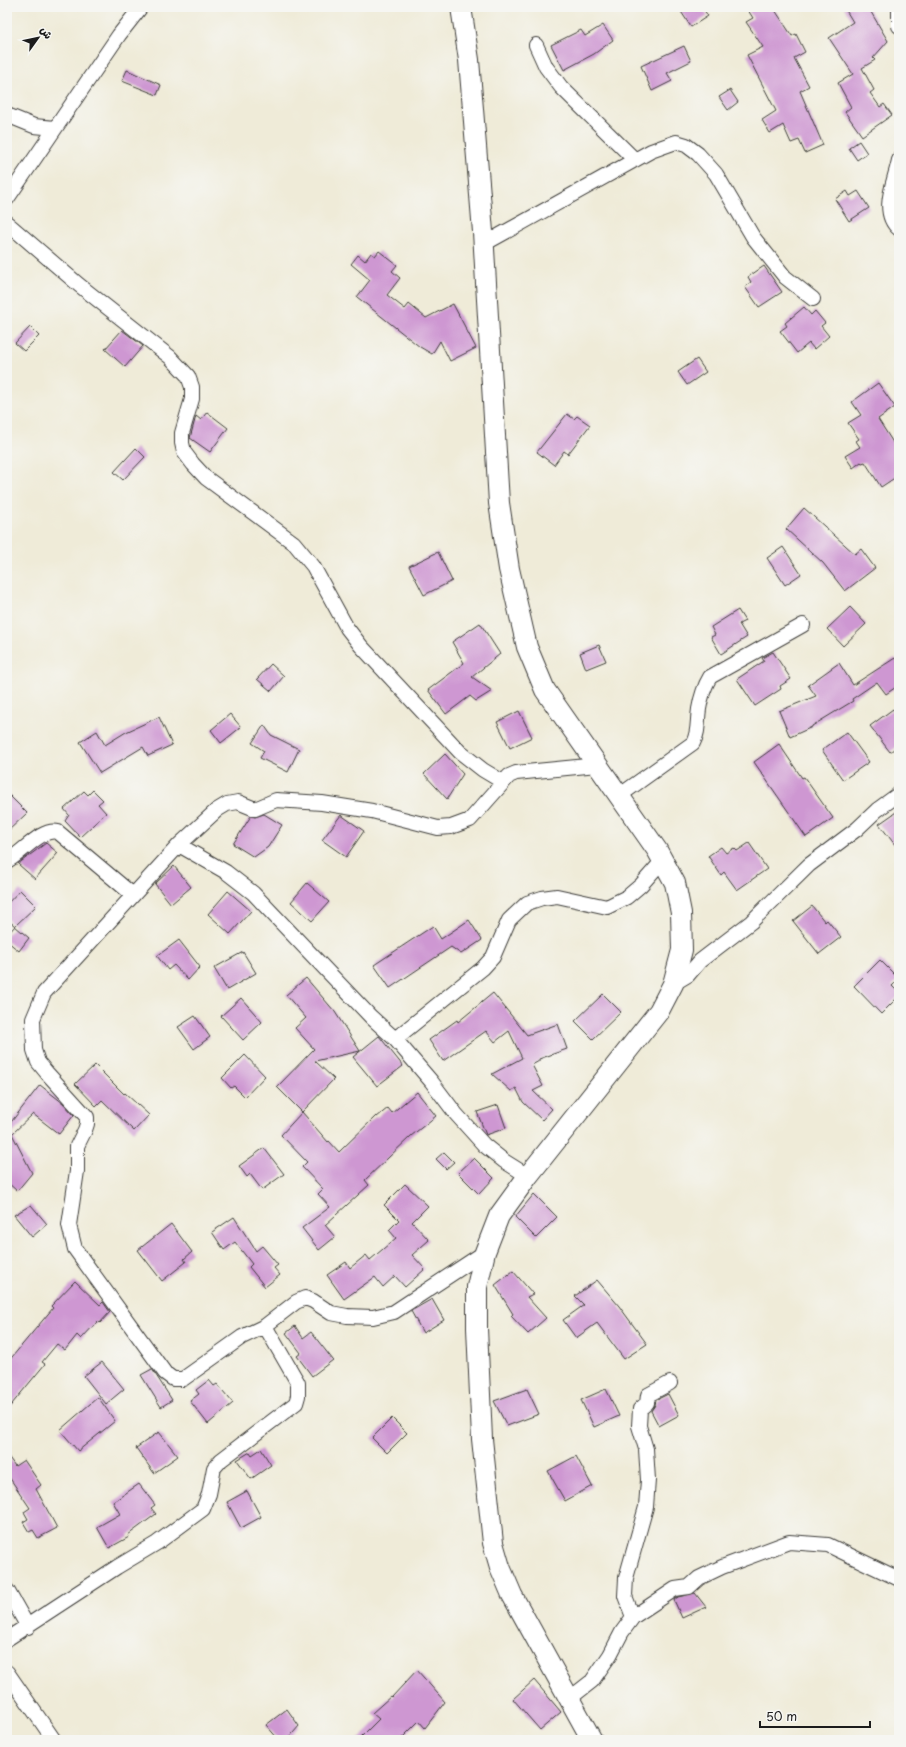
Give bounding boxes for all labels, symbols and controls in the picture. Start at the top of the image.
north arrow [18,18,58,58]
text: ش [36,23,57,42]
scale bar [760,1703,870,1729]
text: 50 m [766,1707,797,1725]

